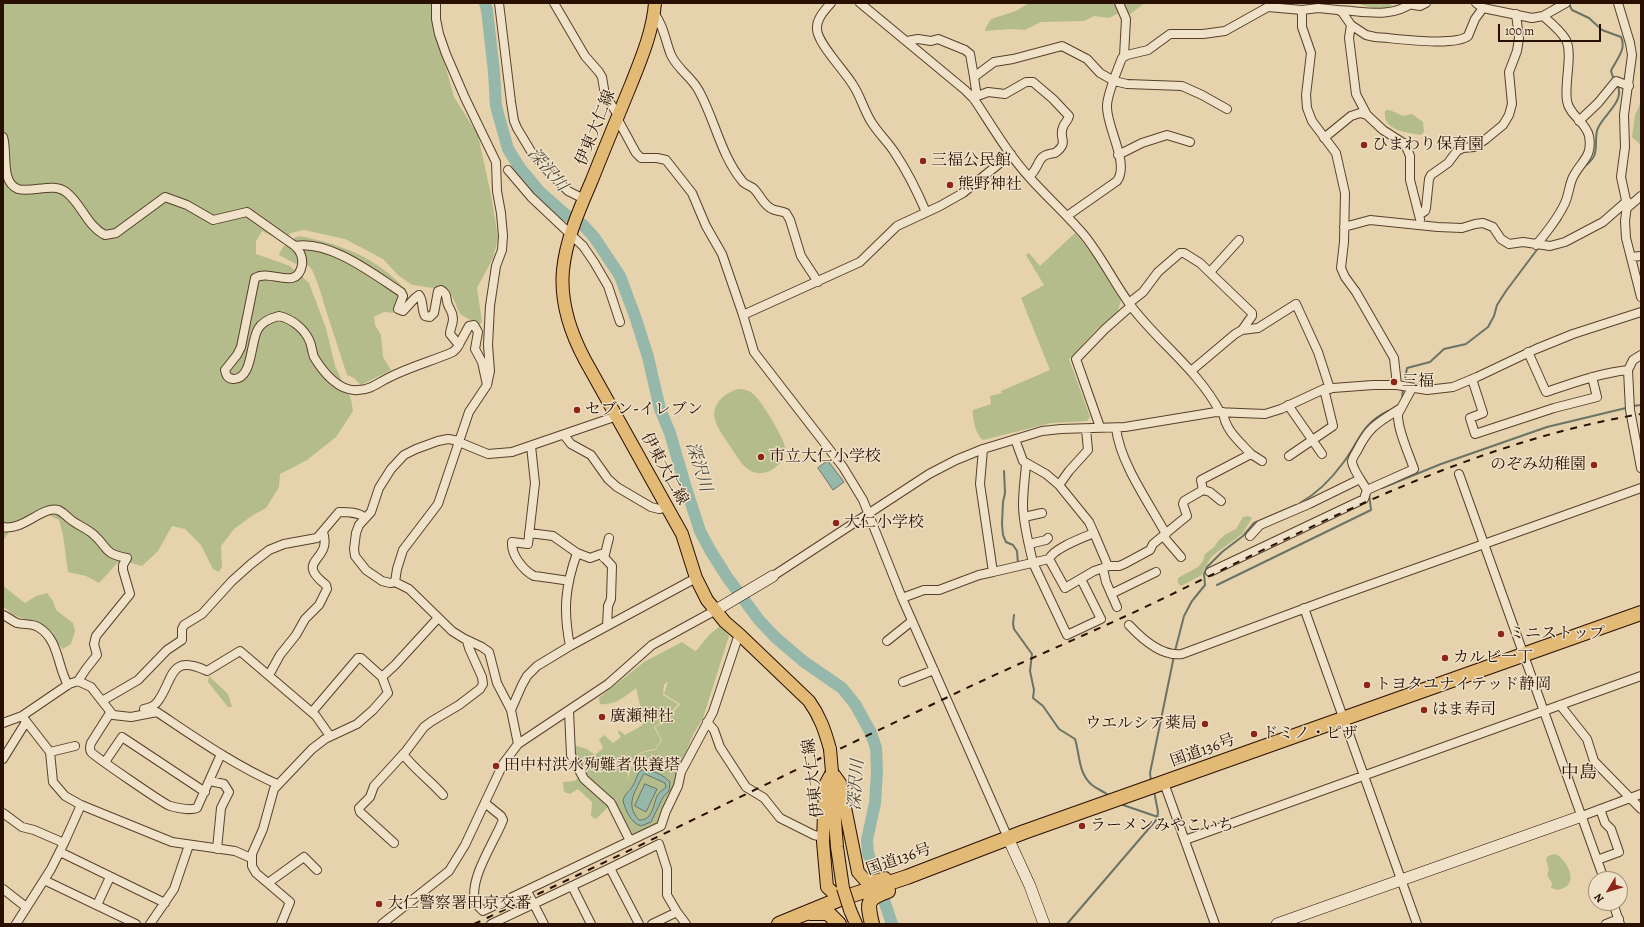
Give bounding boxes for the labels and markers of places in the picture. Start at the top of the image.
place label: ひまわり保育園 [1372,135,1484,155]
marker: ひまわり保育園 [1359,140,1369,150]
place label: 三福公民館 [931,151,1011,171]
marker: 三福公民館 [918,156,928,166]
place label: 熊野神社 [958,175,1022,195]
marker: 熊野神社 [945,180,955,190]
place label: 三福 [1402,372,1434,392]
marker: 三福 [1389,377,1399,387]
place label: セブン-イレブン [585,400,703,420]
marker: セブン-イレブン [572,405,582,415]
place label: 市立大仁小学校 [769,447,881,467]
marker: 市立大仁小学校 [756,452,766,462]
place label: のぞみ幼稚園 [1490,455,1586,475]
marker: のぞみ幼稚園 [1589,460,1599,470]
place label: 大仁小学校 [844,513,924,533]
marker: 大仁小学校 [831,518,841,528]
place label: ミニストップ [1509,624,1605,644]
marker: ミニストップ [1496,629,1506,639]
place label: カルビ一丁 [1453,648,1533,668]
marker: カルビ一丁 [1440,653,1450,663]
place label: トヨタユナイテッド静岡 [1375,675,1551,695]
marker: トヨタユナイテッド静岡 [1362,680,1372,690]
place label: はま寿司 [1432,700,1496,720]
marker: はま寿司 [1419,705,1429,715]
place label: 廣瀬神社 [610,707,674,727]
marker: 廣瀬神社 [597,712,607,722]
place label: ウエルシア薬局 [1085,714,1197,734]
marker: ウエルシア薬局 [1200,719,1210,729]
place label: ドミノ・ピザ [1262,724,1358,744]
marker: ドミノ・ピザ [1249,729,1259,739]
place label: 田中村洪水殉難者供養塔 [504,756,680,776]
marker: 田中村洪水殉難者供養塔 [491,761,501,771]
place label: ラーメンみやこいち [1090,816,1234,836]
marker: ラーメンみやこいち [1077,821,1087,831]
place label: 大仁警察署田京交番 [387,894,531,914]
marker: 大仁警察署田京交番 [374,899,384,909]

